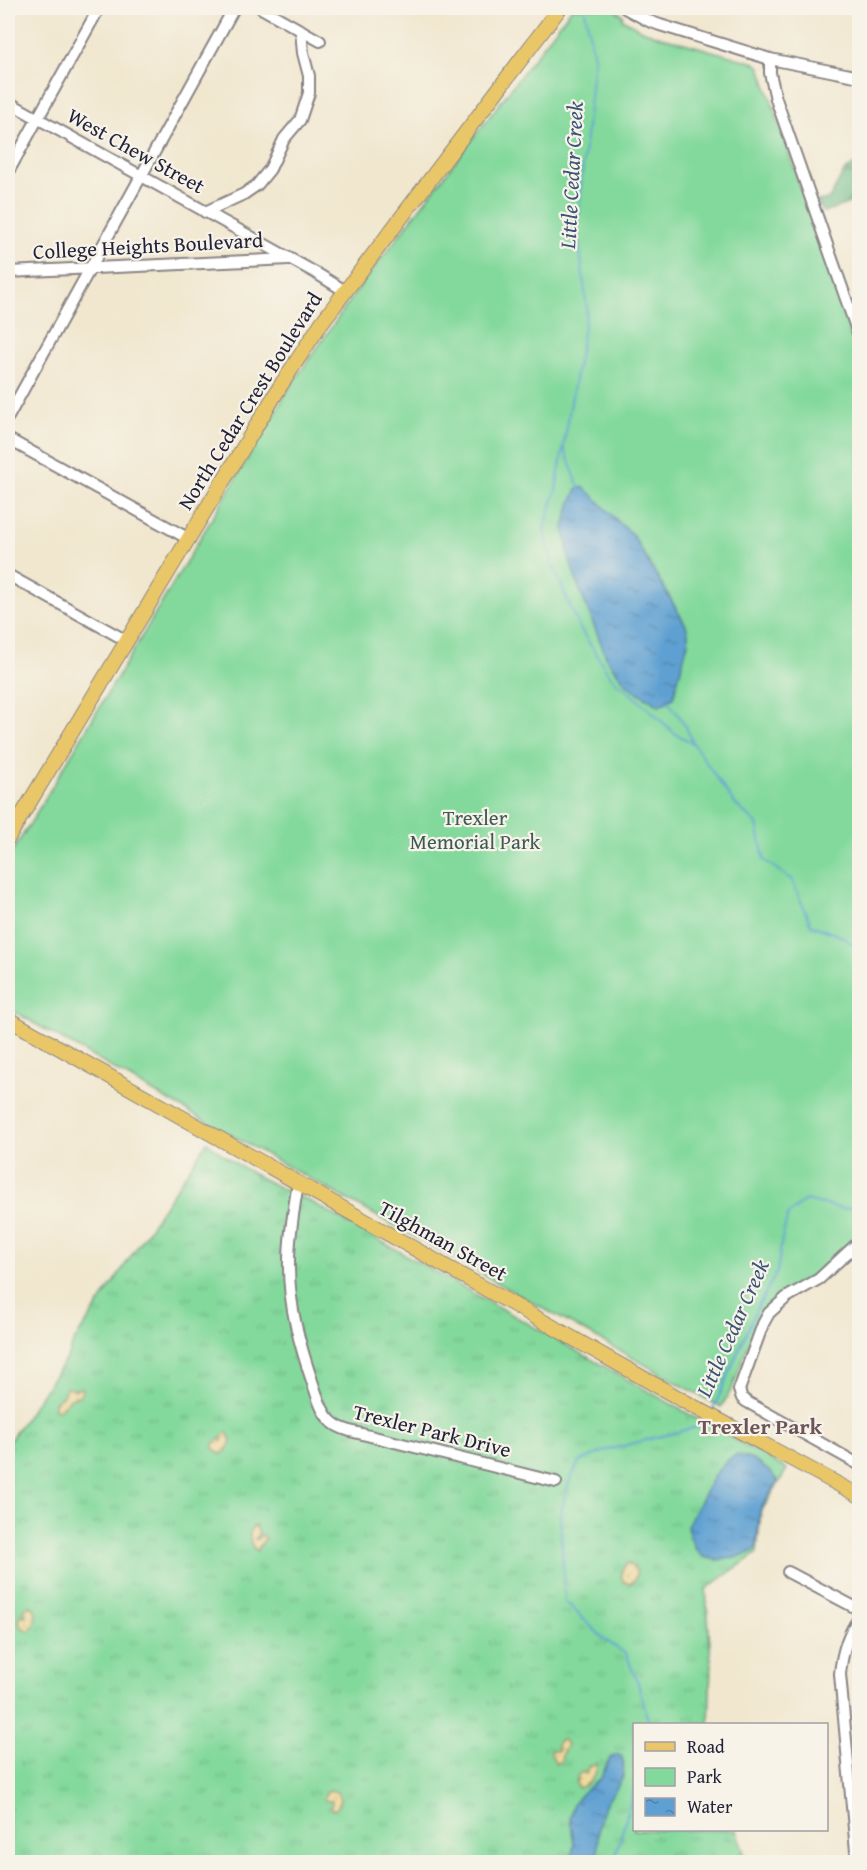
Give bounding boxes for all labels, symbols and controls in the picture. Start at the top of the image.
water label: Little Cedar Creek [551,99,591,251]
street label: West Chew Street [62,100,211,201]
street label: College Heights Boulevard [32,224,265,267]
street label: North Cedar Crest Boulevard [170,285,330,516]
park label: Trexler Memorial Park [410,802,541,857]
street label: Tilghman Street [373,1192,514,1289]
water label: Little Cedar Creek [687,1253,777,1403]
street label: Trexler Park Drive [350,1396,514,1465]
district label: Trexler Park [698,1410,823,1442]
legend [633,1723,828,1831]
text: Road [687,1733,725,1760]
text: Park [687,1763,723,1790]
text: Water [687,1793,733,1820]

